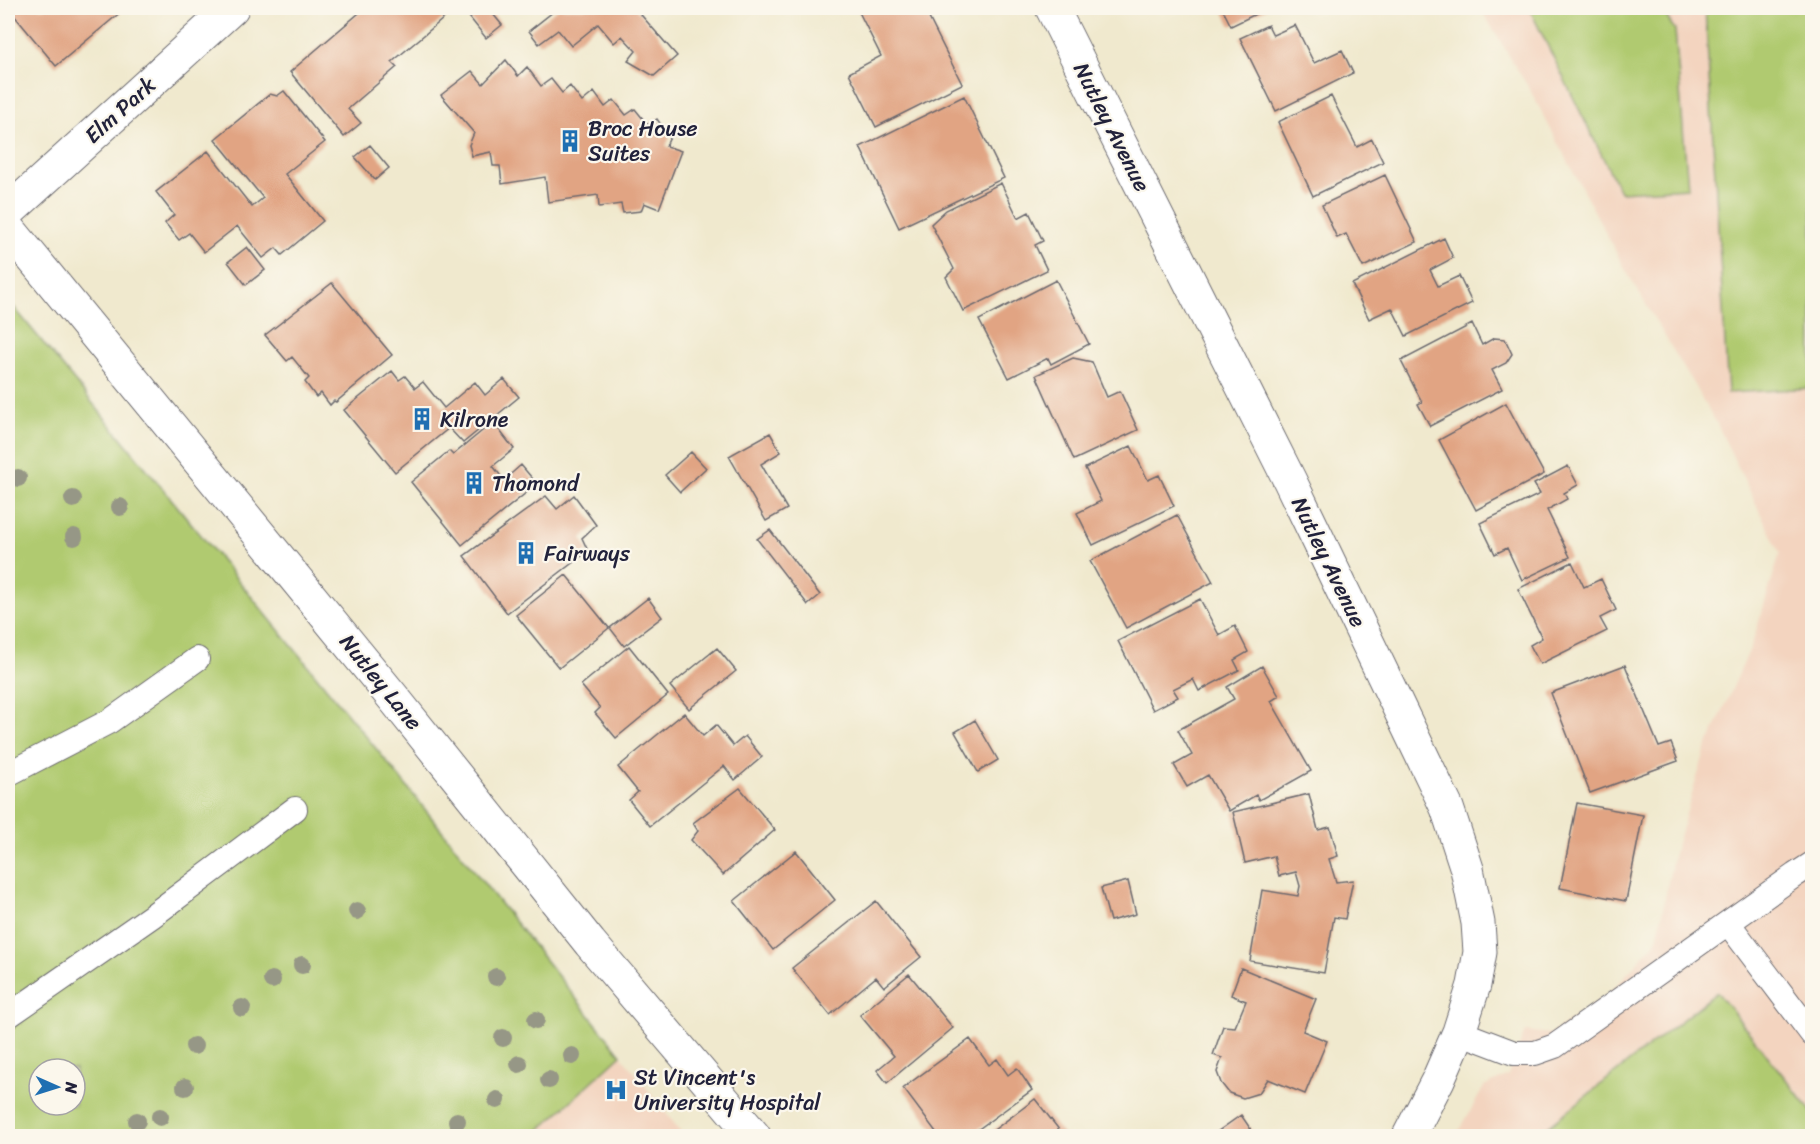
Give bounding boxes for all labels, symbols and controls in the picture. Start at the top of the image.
street label: Nutley Avenue [1063,55,1161,199]
street label: Elm Park [75,66,165,153]
place label: Broc House Suites [588,109,698,173]
building icon: Broc House Suites [557,128,583,154]
place label: Kilrone [440,400,509,439]
building icon: Kilrone [409,406,435,432]
place label: Thomond [492,464,580,503]
building icon: Thomond [461,470,487,496]
street label: Nutley Avenue [1280,490,1378,634]
place label: Fairways [544,534,631,573]
building icon: Fairways [513,540,539,566]
street label: Nutley Lane [329,625,433,739]
north arrow [27,1057,87,1117]
place label: St Vincent's University Hospital [634,1058,821,1122]
hospital icon: St Vincent's University Hospital [603,1077,629,1103]
text: N [57,1080,86,1095]

